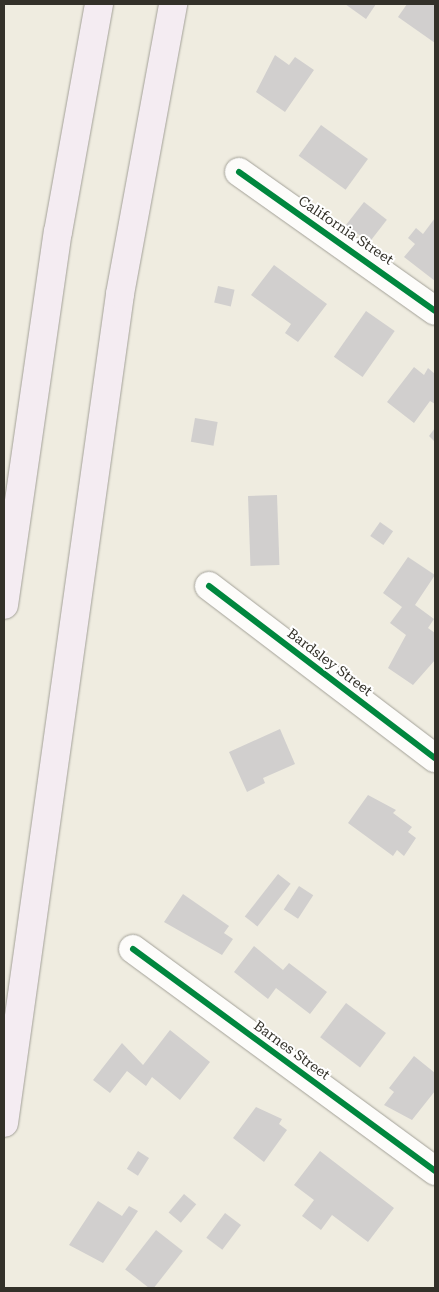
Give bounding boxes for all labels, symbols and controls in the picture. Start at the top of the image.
street label: California Street [295,192,397,268]
street label: Bardsley Street [284,625,376,699]
street label: Barnes Street [251,1017,333,1083]

